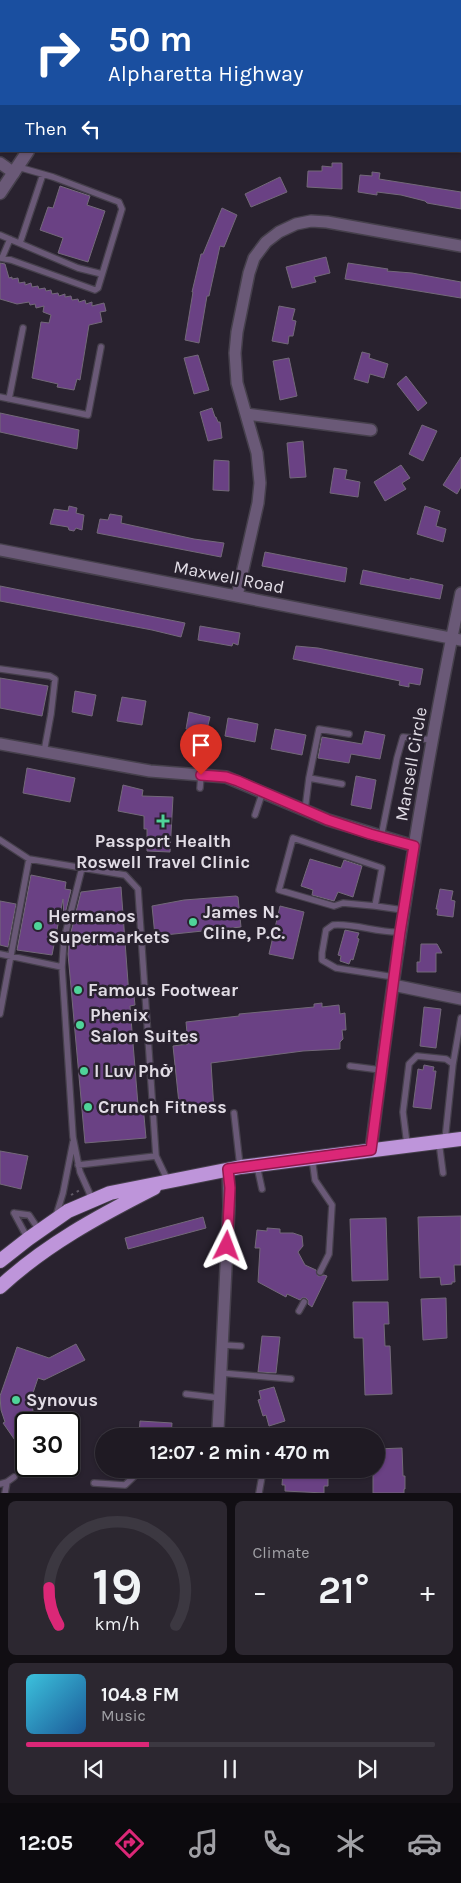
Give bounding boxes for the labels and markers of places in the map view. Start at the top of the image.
pin [180,724,222,775]
marker: Passport Health Roswell Travel Clinic [156,814,170,828]
place label: Passport Health Roswell Travel Clinic [76,830,250,873]
place label: James N. Cline, P.C. [203,901,285,944]
place label: Hermanos Supermarkets [48,905,170,948]
marker: James N. Cline, P.C. [187,916,199,928]
marker: Hermanos Supermarkets [32,920,44,932]
place label: Famous Footwear [88,979,238,1001]
marker: Famous Footwear [72,984,84,996]
place label: Phenix Salon Suites [90,1004,198,1047]
marker: Phenix Salon Suites [74,1019,86,1031]
place label: I Luv Phở [94,1060,173,1082]
marker: I Luv Phở [78,1065,90,1077]
place label: Crunch Fitness [98,1096,227,1118]
marker: Crunch Fitness [82,1101,94,1113]
place label: Synovus [26,1389,98,1411]
marker: Synovus [10,1394,22,1406]

